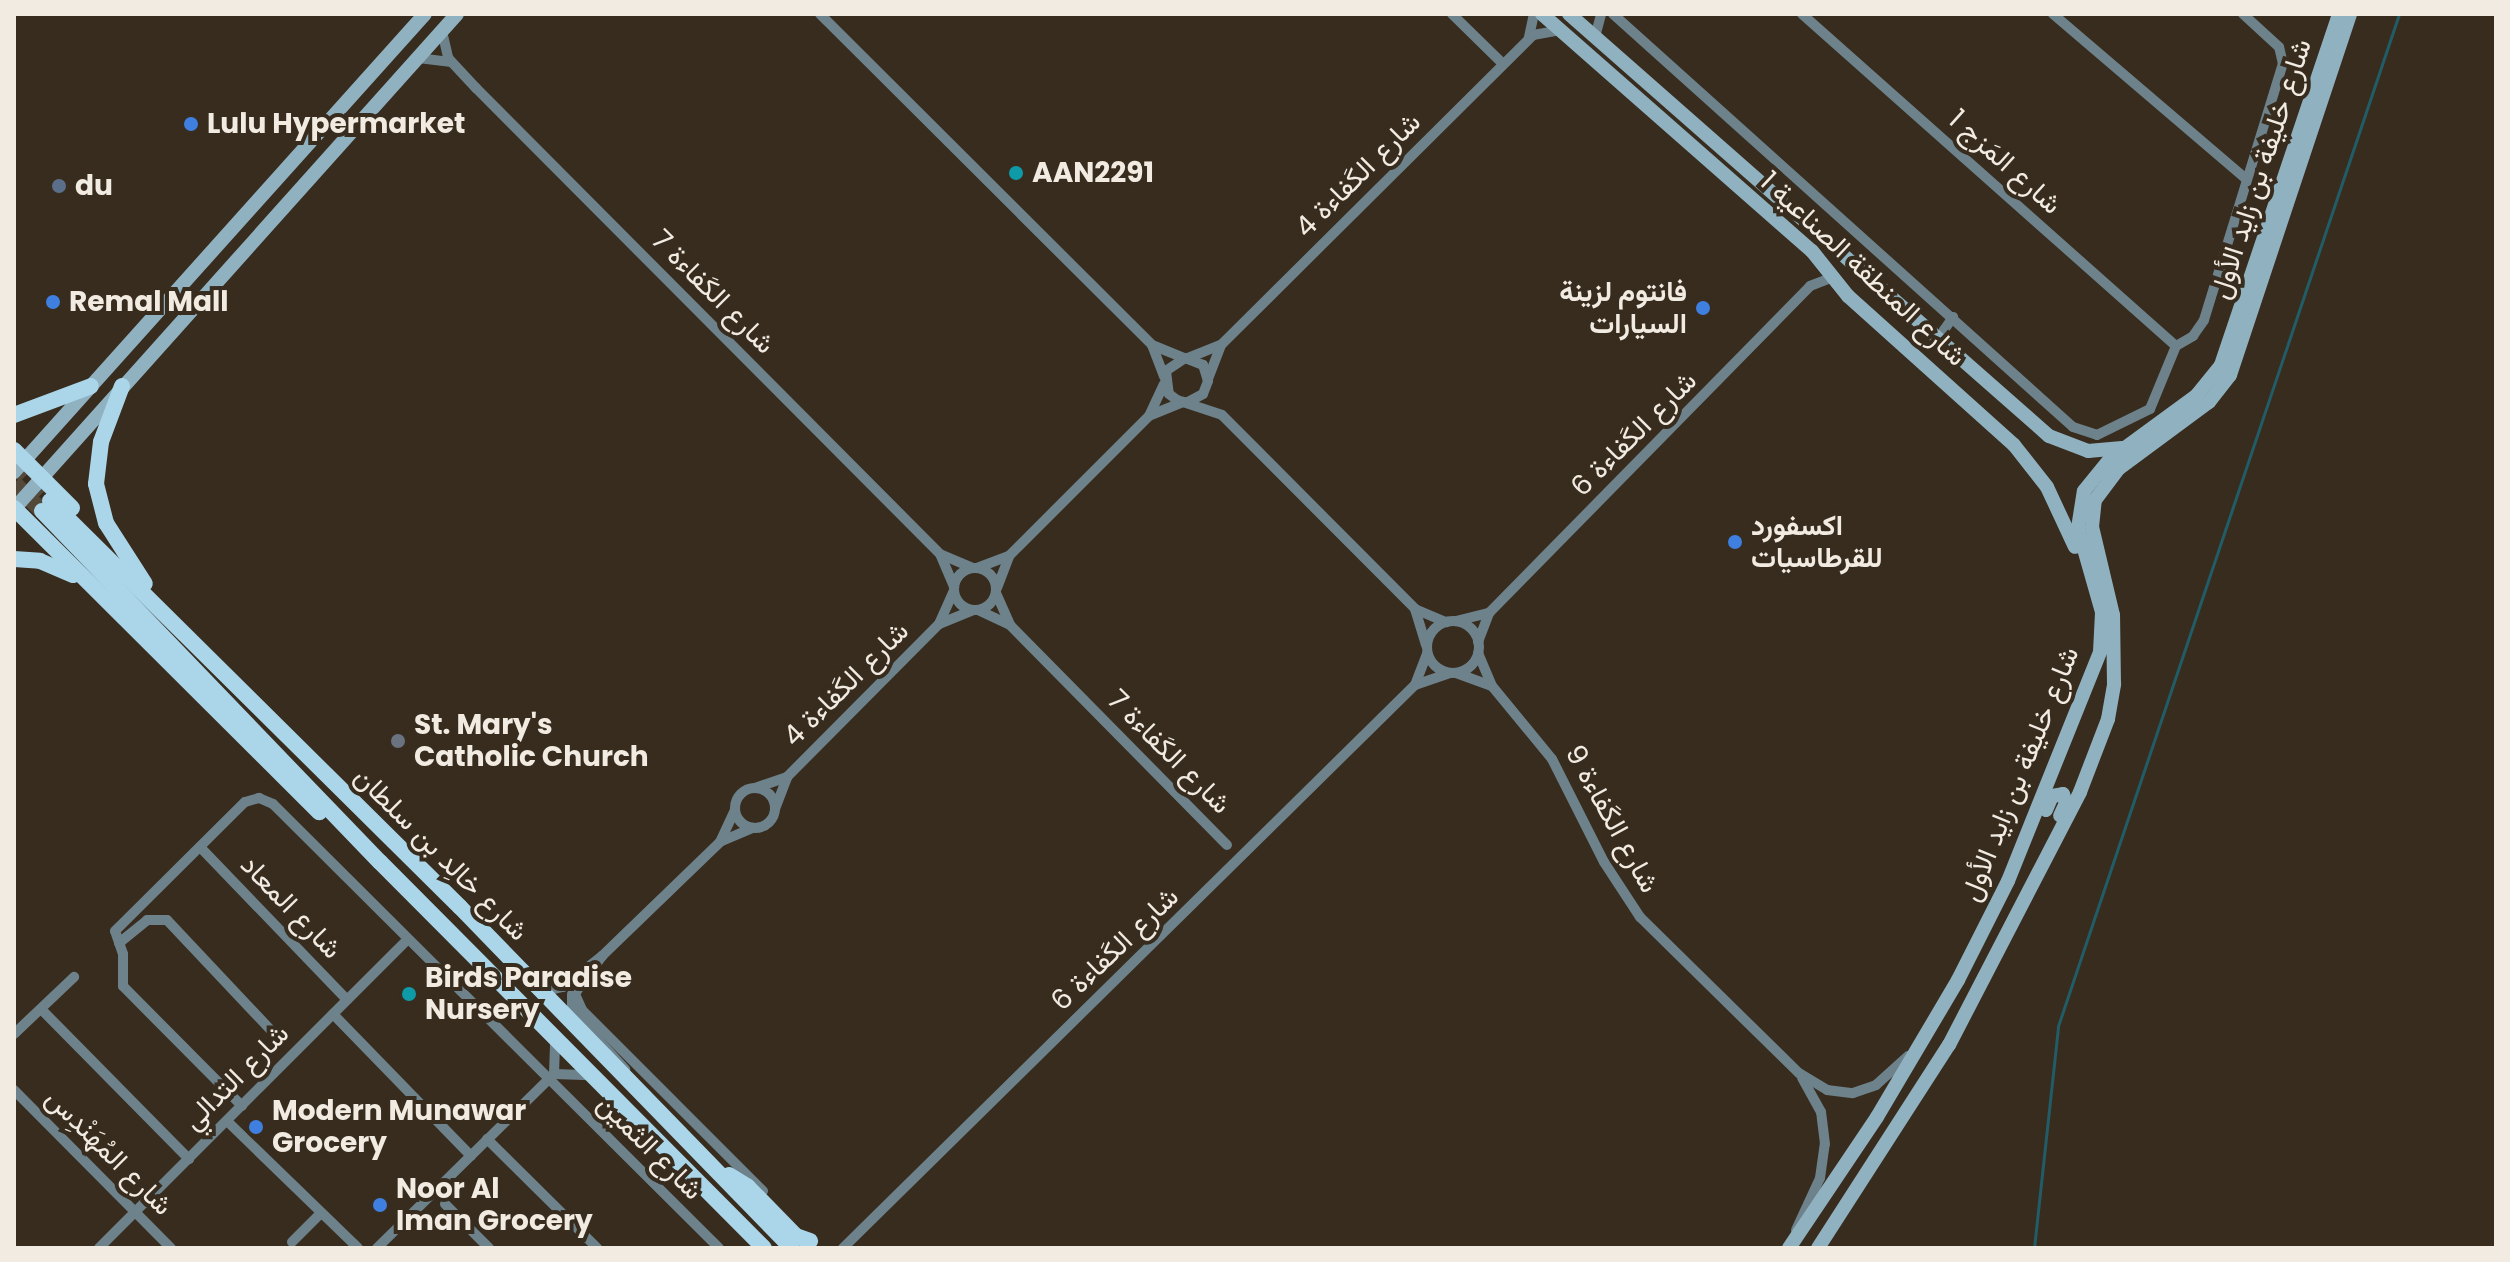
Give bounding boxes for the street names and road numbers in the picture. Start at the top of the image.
street label: شارع خليفة بن زايد الأول [2203,35,2319,303]
street label: شارع المَزج 1 [1942,103,2068,221]
street label: شارع الكَفاءة 4 [1288,105,1428,245]
street label: شارع المنطقة الصناعية 1 [1753,165,1973,373]
street label: شارع الكَفاءة 7 [644,223,782,361]
street label: شارع الكَفاءة 6 [1564,364,1704,504]
street label: شارع الكَفاءة 4 [776,614,916,754]
street label: شارع خليفة بن زايد الأول [1954,642,2086,906]
street label: شارع الكَفاءة 7 [1100,683,1238,821]
street label: شارع الكَفاءة 9 [1558,739,1666,899]
street label: شارع خالِد بن سلطان [347,760,535,948]
street label: شارع المعاد [233,848,349,966]
street label: شارع الكَفاءة 6 [1045,880,1185,1018]
street label: شارع التدالي [176,1017,296,1137]
street label: شارع المُهَنْدِس [39,1082,179,1222]
street label: شارع الثمين [590,1087,710,1207]

